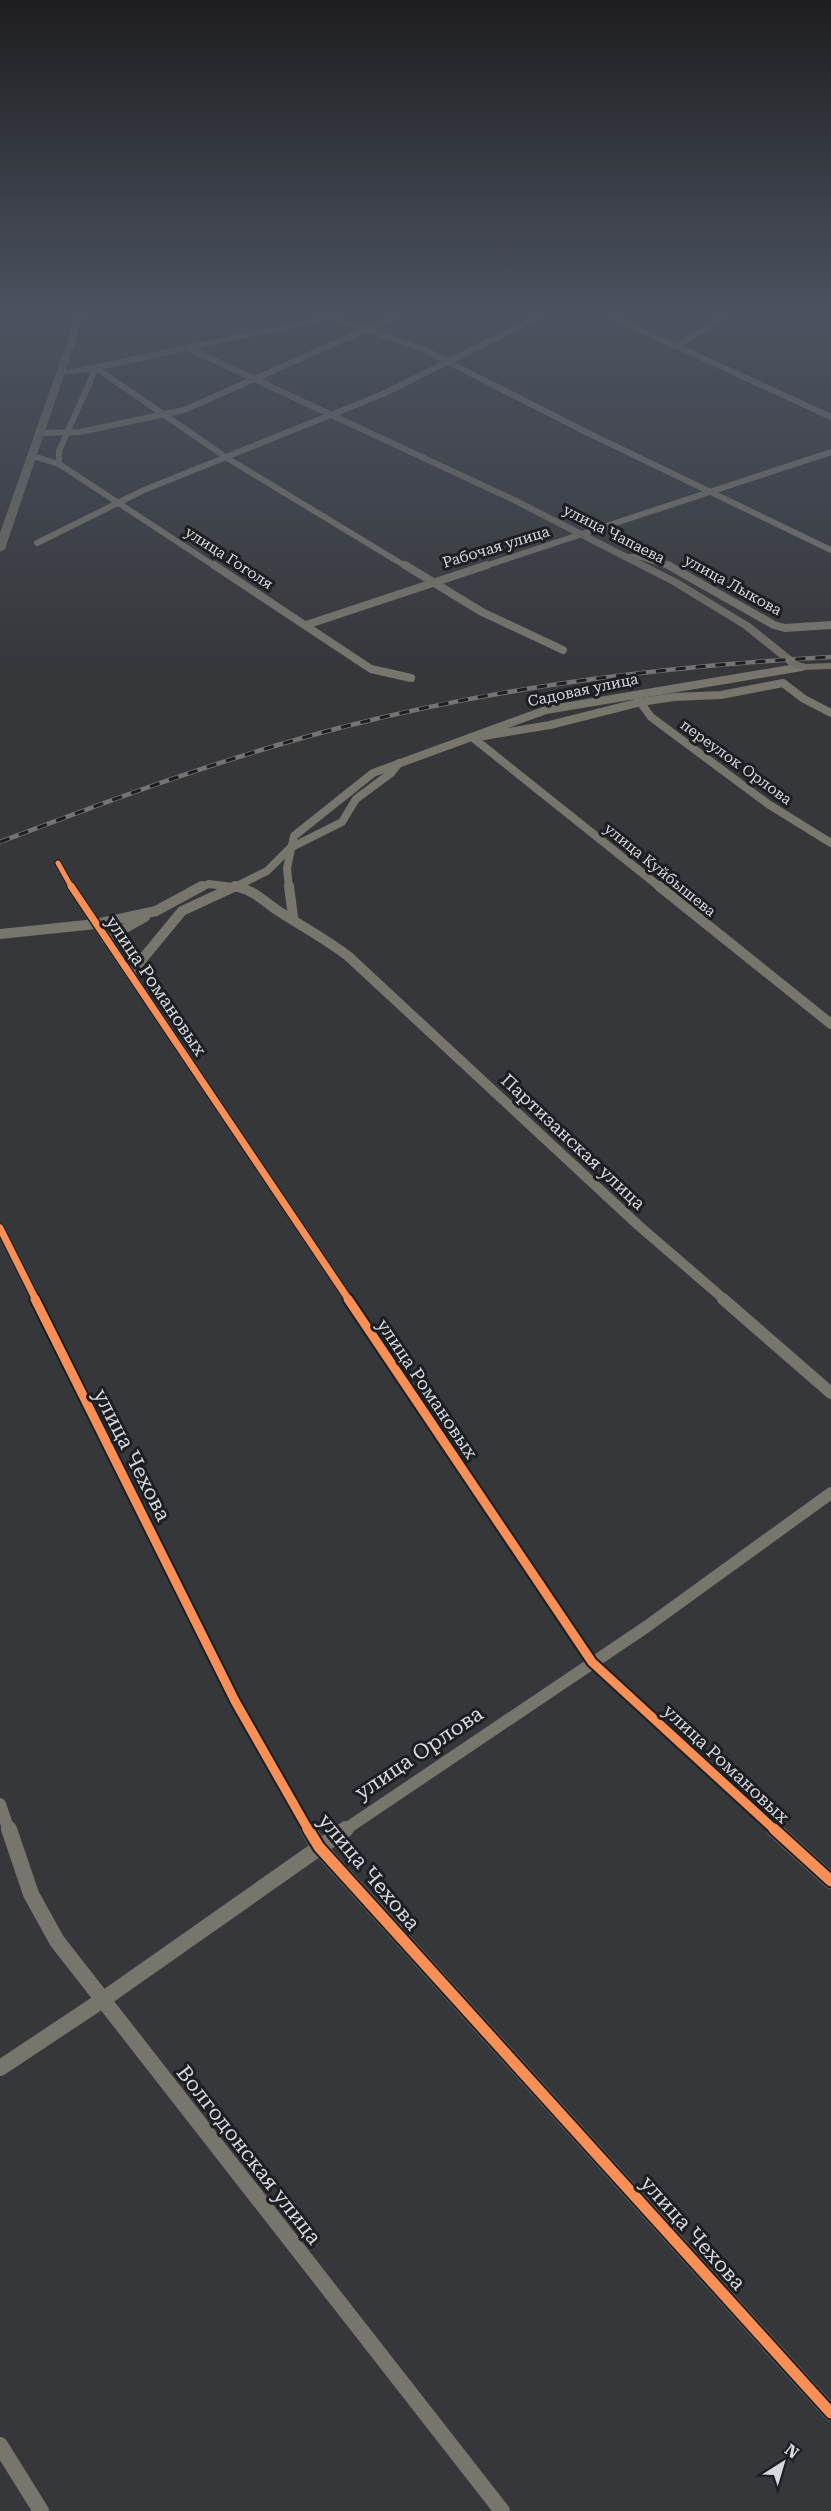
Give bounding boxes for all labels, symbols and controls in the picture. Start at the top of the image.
street label: улица Чапаева [560,501,668,567]
street label: Рабочая улица [440,522,552,572]
street label: улица Гоголя [182,523,276,593]
street label: улица Лыкова [681,551,785,619]
street label: Садовая улица [526,670,640,710]
street label: переулок Орлова [677,716,795,808]
street label: улица Куйбышева [600,819,720,921]
street label: улица Романовых [102,912,211,1060]
street label: Партизанская улица [497,1069,650,1214]
street label: улица Романовых [373,1315,482,1463]
street label: улица Чехова [88,1385,176,1526]
street label: улица Романовых [659,1700,794,1828]
street label: улица Орлова [350,1701,488,1805]
street label: улица Чехова [313,1809,425,1936]
street label: Волгодонская улица [172,2061,327,2250]
street label: улица Чехова [636,2171,751,2295]
north arrow [753,2433,813,2493]
text: N [781,2440,802,2463]

